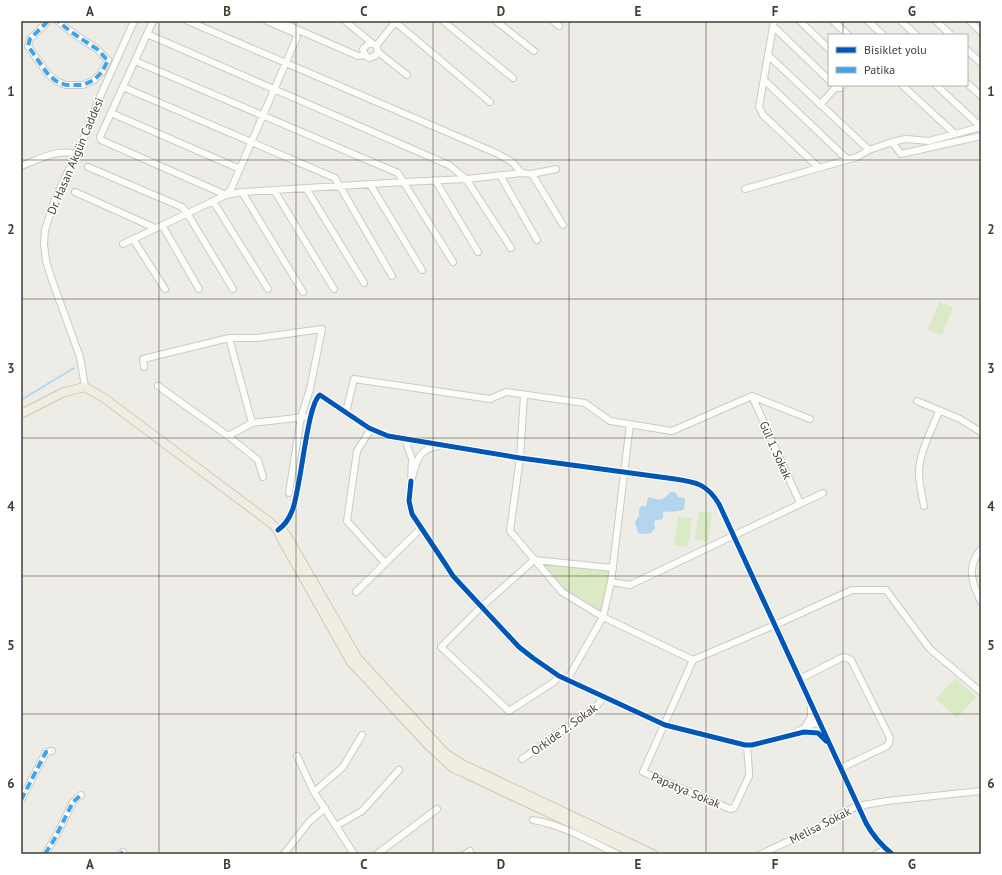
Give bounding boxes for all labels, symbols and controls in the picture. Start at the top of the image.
text: A [86,3,94,20]
text: B [223,3,231,20]
text: C [360,3,368,20]
text: D [497,3,505,20]
text: E [635,3,642,20]
text: F [772,3,779,20]
text: G [908,3,916,20]
legend [828,34,968,86]
text: Bisiklet yolu [864,42,927,57]
text: Patika [864,62,895,77]
text: 1 [7,83,15,100]
text: 1 [987,83,995,100]
street label: Dr. Hasan Akgün Caddesi [44,95,106,217]
text: 2 [7,221,15,238]
text: 2 [987,221,995,238]
text: 3 [7,360,15,377]
text: 3 [987,360,995,377]
street label: Gül 1. Sokak [757,419,796,482]
text: 4 [7,498,15,515]
text: 4 [987,498,995,515]
text: 5 [7,637,15,654]
text: 5 [987,637,995,654]
street label: Orkide 2. Sokak [528,700,600,758]
street label: Papatya Sokak [649,769,723,811]
text: 6 [7,775,15,792]
text: 6 [987,775,995,792]
street label: Melisa Sokak [787,803,853,847]
text: A [86,856,94,873]
text: B [223,856,231,873]
text: C [360,856,368,873]
text: D [497,856,505,873]
text: E [635,856,642,873]
text: F [772,856,779,873]
text: G [908,856,916,873]

